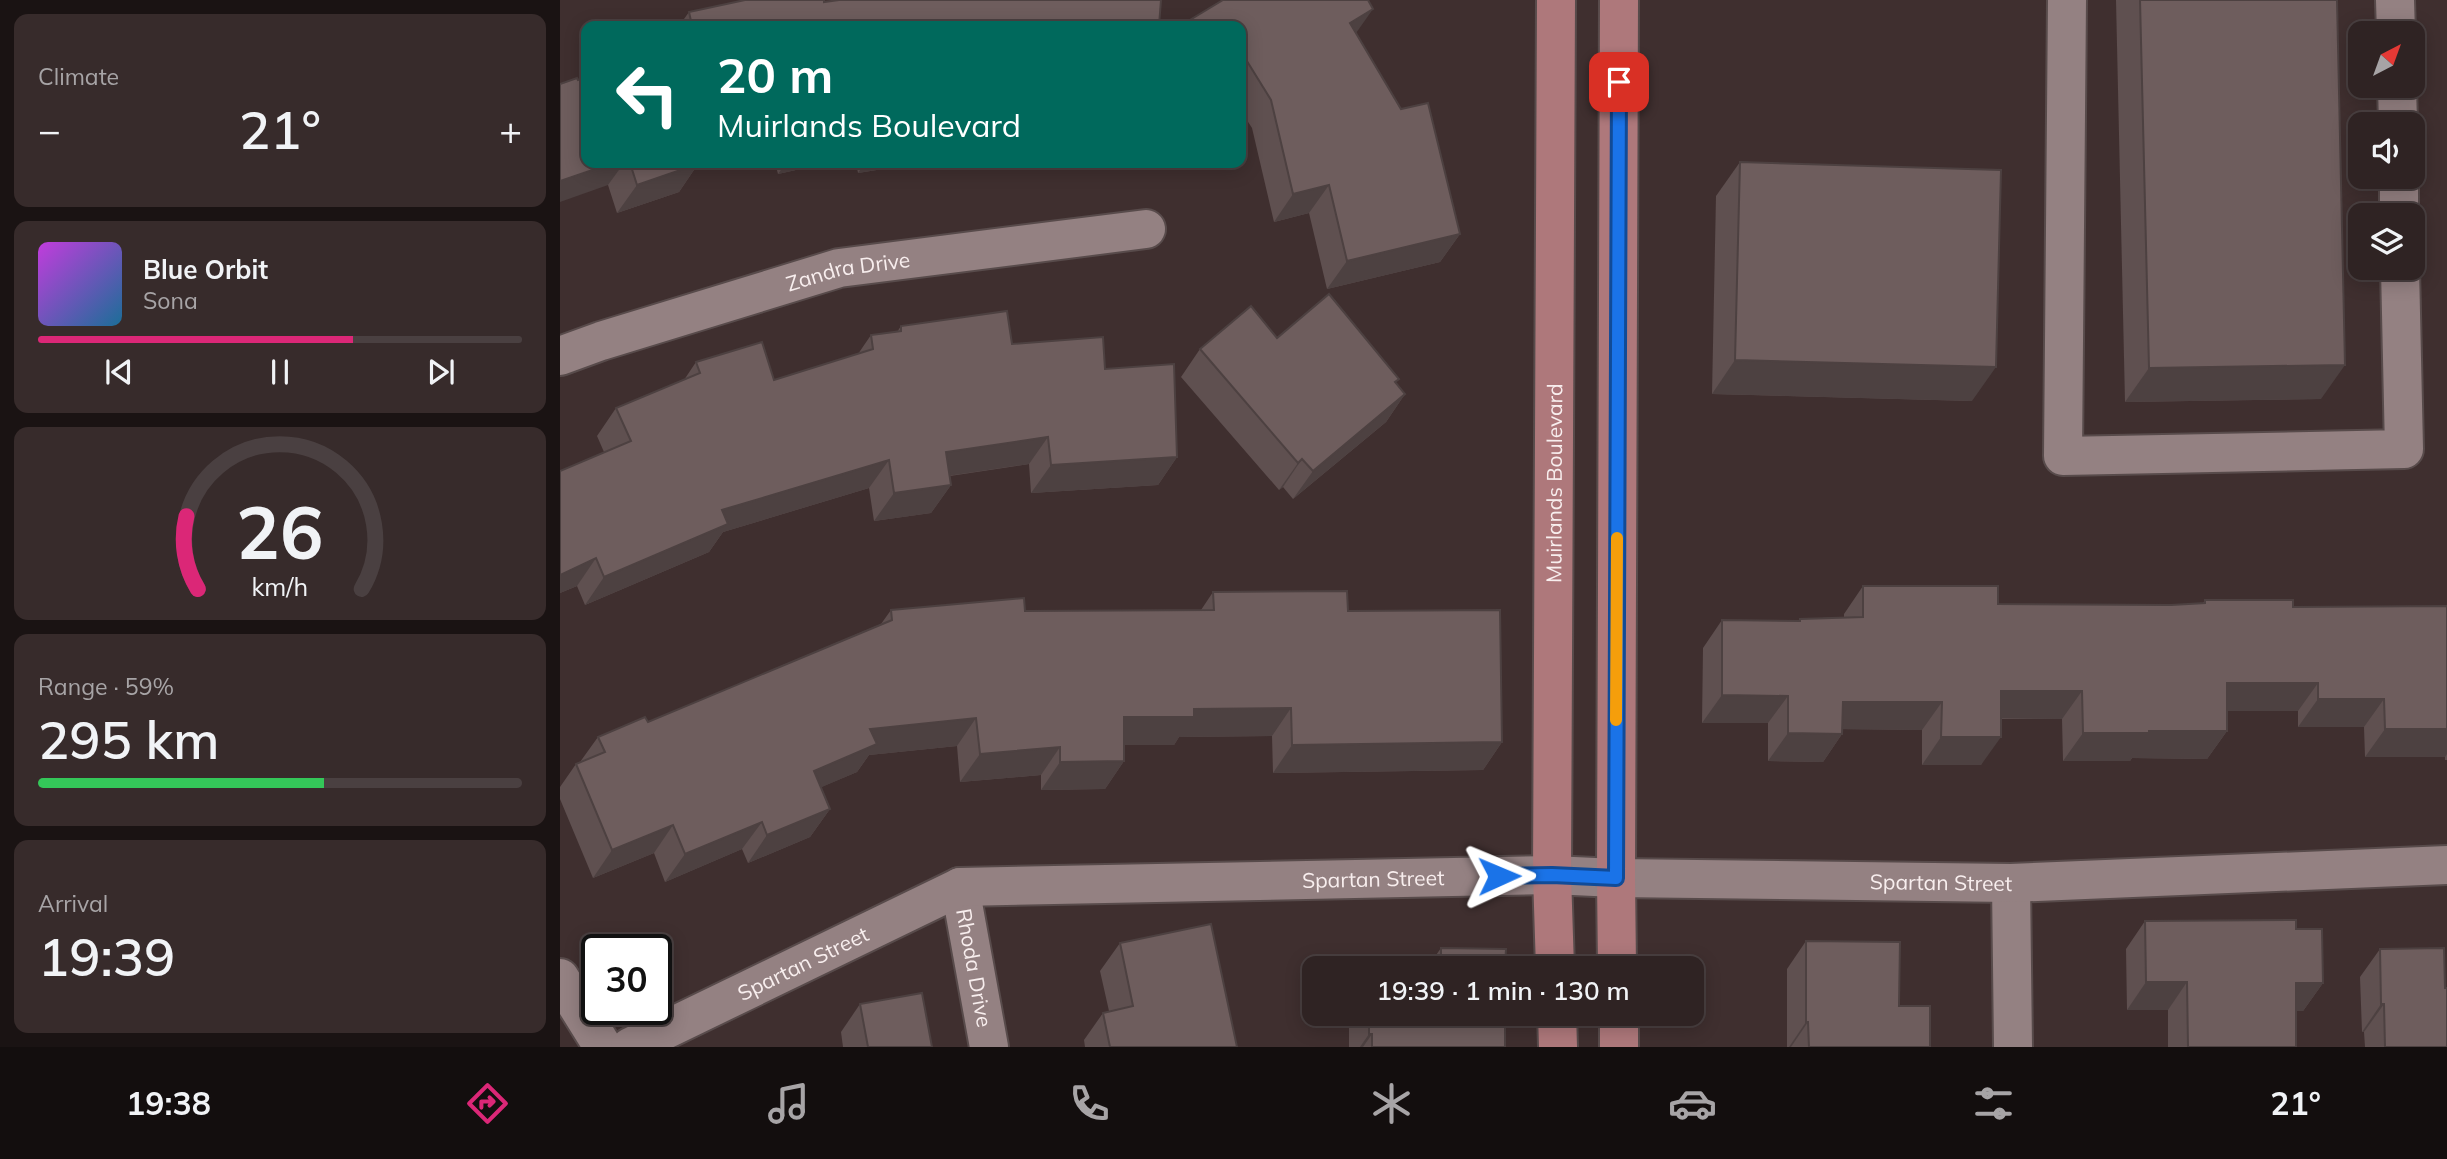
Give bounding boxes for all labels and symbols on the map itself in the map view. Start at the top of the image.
north arrow [2348,21,2426,98]
pin [1589,52,1649,112]
street label: Zandra Drive [783,246,912,296]
street label: Muirlands Boulevard [1540,383,1567,583]
position arrow [1462,839,1536,913]
street label: Spartan Street [1302,864,1445,893]
street label: Spartan Street [1870,868,2012,896]
street label: Rhoda Drive [951,906,998,1029]
street label: Spartan Street [733,920,872,1006]
speed limit sign: 30 [581,934,672,1025]

